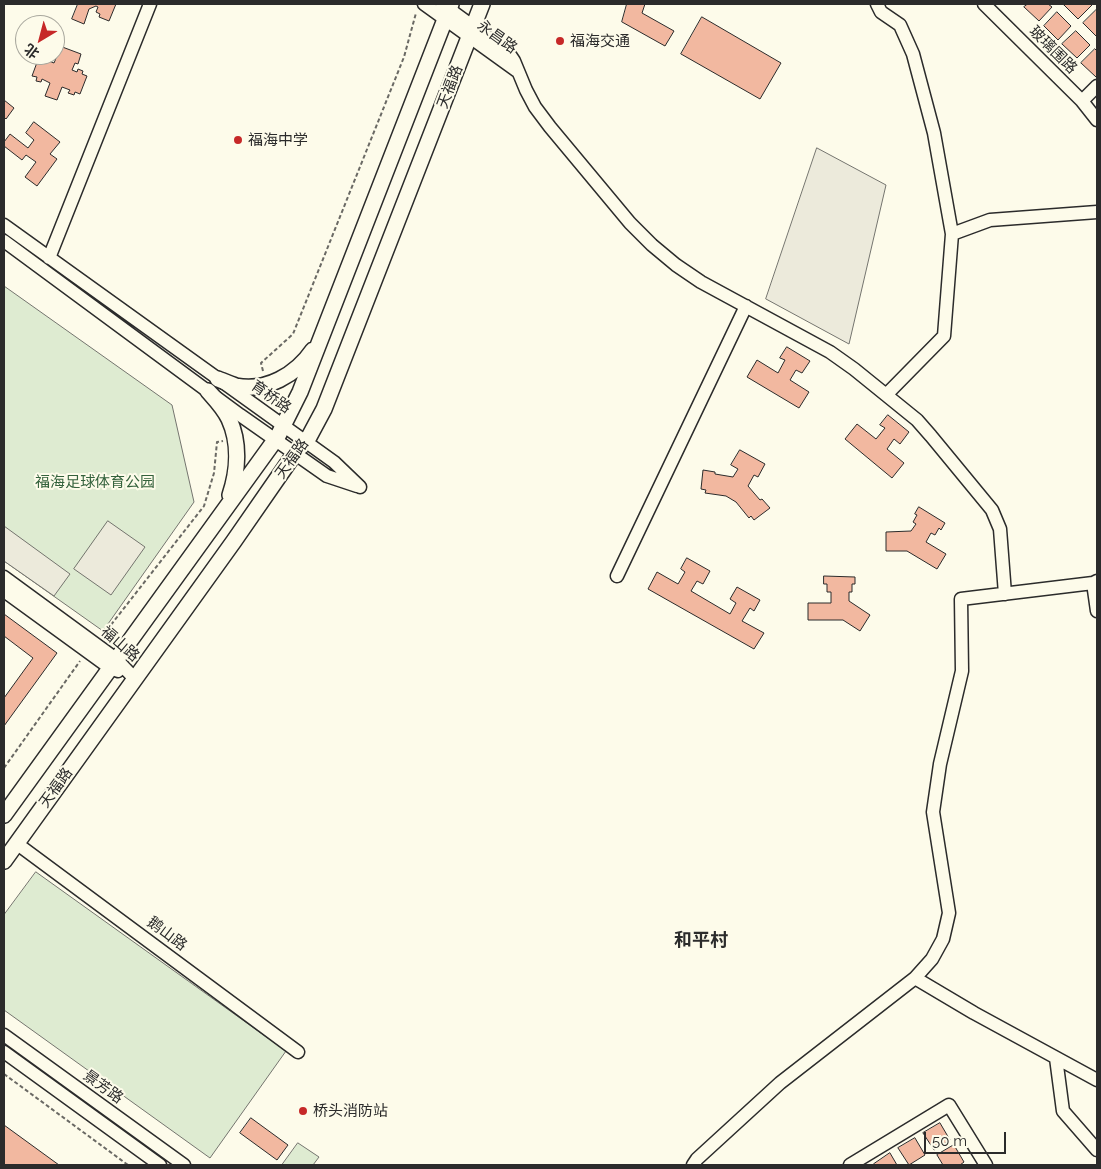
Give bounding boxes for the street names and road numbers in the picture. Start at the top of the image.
street label: 永昌路 [474,16,520,58]
street label: 玻璃围路 [1025,22,1081,78]
street label: 天福路 [434,63,466,111]
street label: 育桥路 [247,377,295,417]
street label: 天福路 [271,436,313,482]
street label: 福山路 [97,622,143,666]
street label: 天福路 [35,765,77,811]
street label: 鹅山路 [144,913,190,955]
street label: 景芳路 [80,1066,126,1108]

